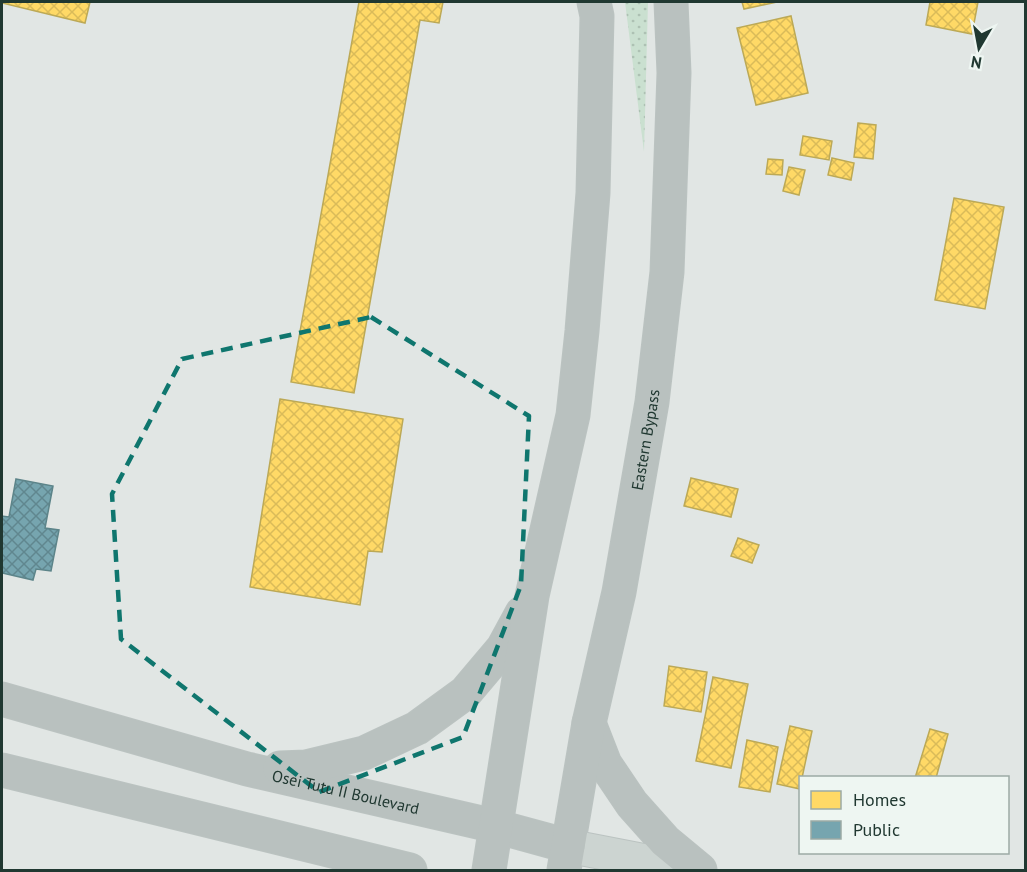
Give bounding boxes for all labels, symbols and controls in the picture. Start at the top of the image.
north arrow [949,18,1009,78]
text: N [969,52,983,74]
street label: Eastern Bypass [627,388,663,492]
street label: Osei Tutu II Boulevard [270,765,421,818]
legend [799,776,1009,854]
text: Homes [853,788,906,811]
text: Public [853,818,900,841]

